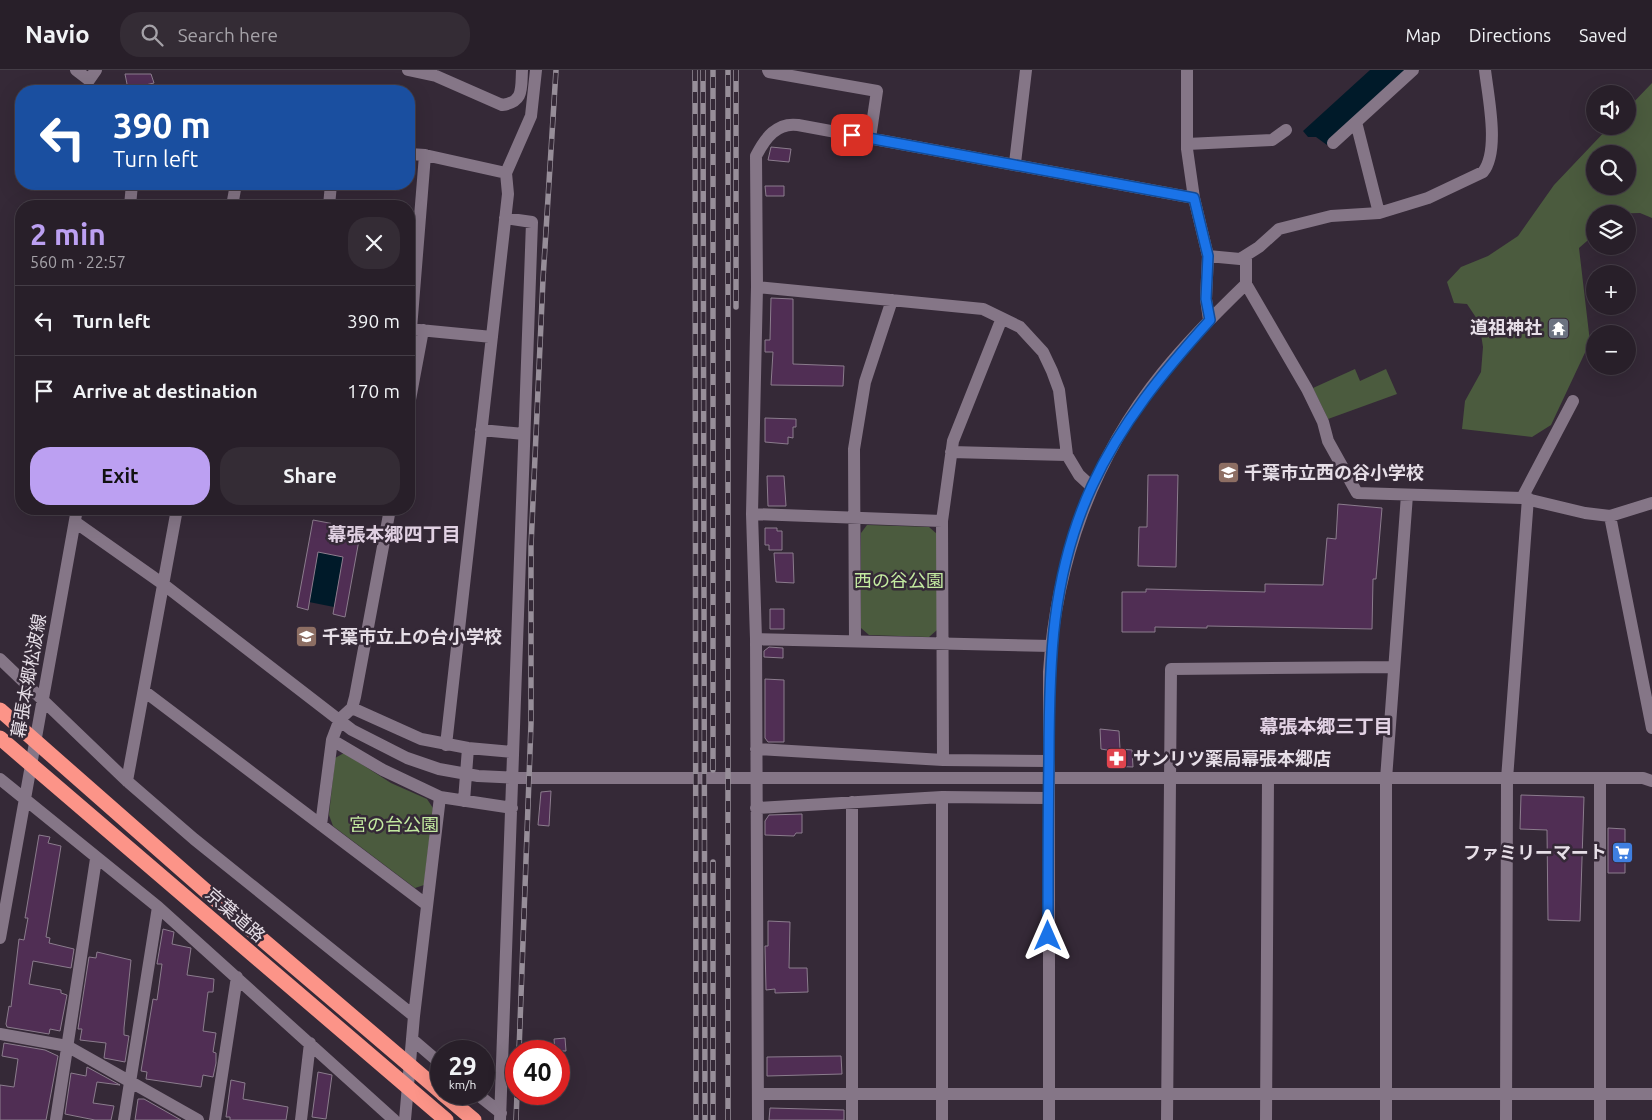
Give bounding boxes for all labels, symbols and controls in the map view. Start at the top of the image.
search box [120,12,470,57]
text: Navio [25,21,90,48]
icon: search [138,21,166,49]
text: Search here [178,24,278,46]
text: Map [1405,25,1441,45]
text: Directions [1469,25,1551,45]
text: Saved [1579,25,1627,45]
map controls [1586,85,1636,375]
button: sound [1586,85,1636,135]
icon: left [30,105,95,170]
text: 390 m [113,105,211,145]
pin [831,114,873,156]
icon: arrive [838,121,866,149]
button: search [1586,145,1636,195]
text: Turn left [113,146,198,171]
button: layers [1586,205,1636,255]
text: 2 min [30,217,106,251]
button: close [348,217,400,269]
text: 560 m · 22:57 [30,253,126,271]
button: + [1586,265,1636,315]
icon: left [30,307,58,335]
text: Turn left [73,310,151,332]
text: 390 m [347,310,400,332]
temple icon: 道祖神社 [1546,316,1570,340]
place label: 道祖神社 [1470,317,1542,337]
button: − [1586,325,1636,375]
icon: arrive [30,377,58,405]
text: Arrive at destination [73,380,258,402]
text: 170 m [347,380,400,402]
button: Exit [30,447,210,505]
button: Share [220,447,400,505]
school or university icon: 千葉市立西の谷小学校 [1216,461,1240,485]
place label: 千葉市立西の谷小学校 [1244,462,1424,482]
district label: 幕張本郷四丁目 [327,523,461,545]
park label: 西の谷公園 [854,570,944,590]
street label: 幕張本郷松波線 [7,612,49,740]
school or university icon: 千葉市立上の台小学校 [294,625,318,649]
place label: 千葉市立上の台小学校 [322,626,502,646]
district label: 幕張本郷三丁目 [1259,715,1393,737]
pharmacy icon: サンリツ薬局幕張本郷店 [1105,747,1129,771]
place label: サンリツ薬局幕張本郷店 [1133,748,1331,768]
park label: 宮の台公園 [349,814,439,834]
supermarket icon: ファミリーマート [1611,841,1635,865]
place label: ファミリーマート [1463,842,1607,862]
street label: 京葉道路 [202,883,269,945]
position arrow [1021,909,1073,961]
speed limit sign: 40 [505,1040,570,1105]
text: 29 [448,1052,477,1080]
text: km/h [449,1078,476,1091]

